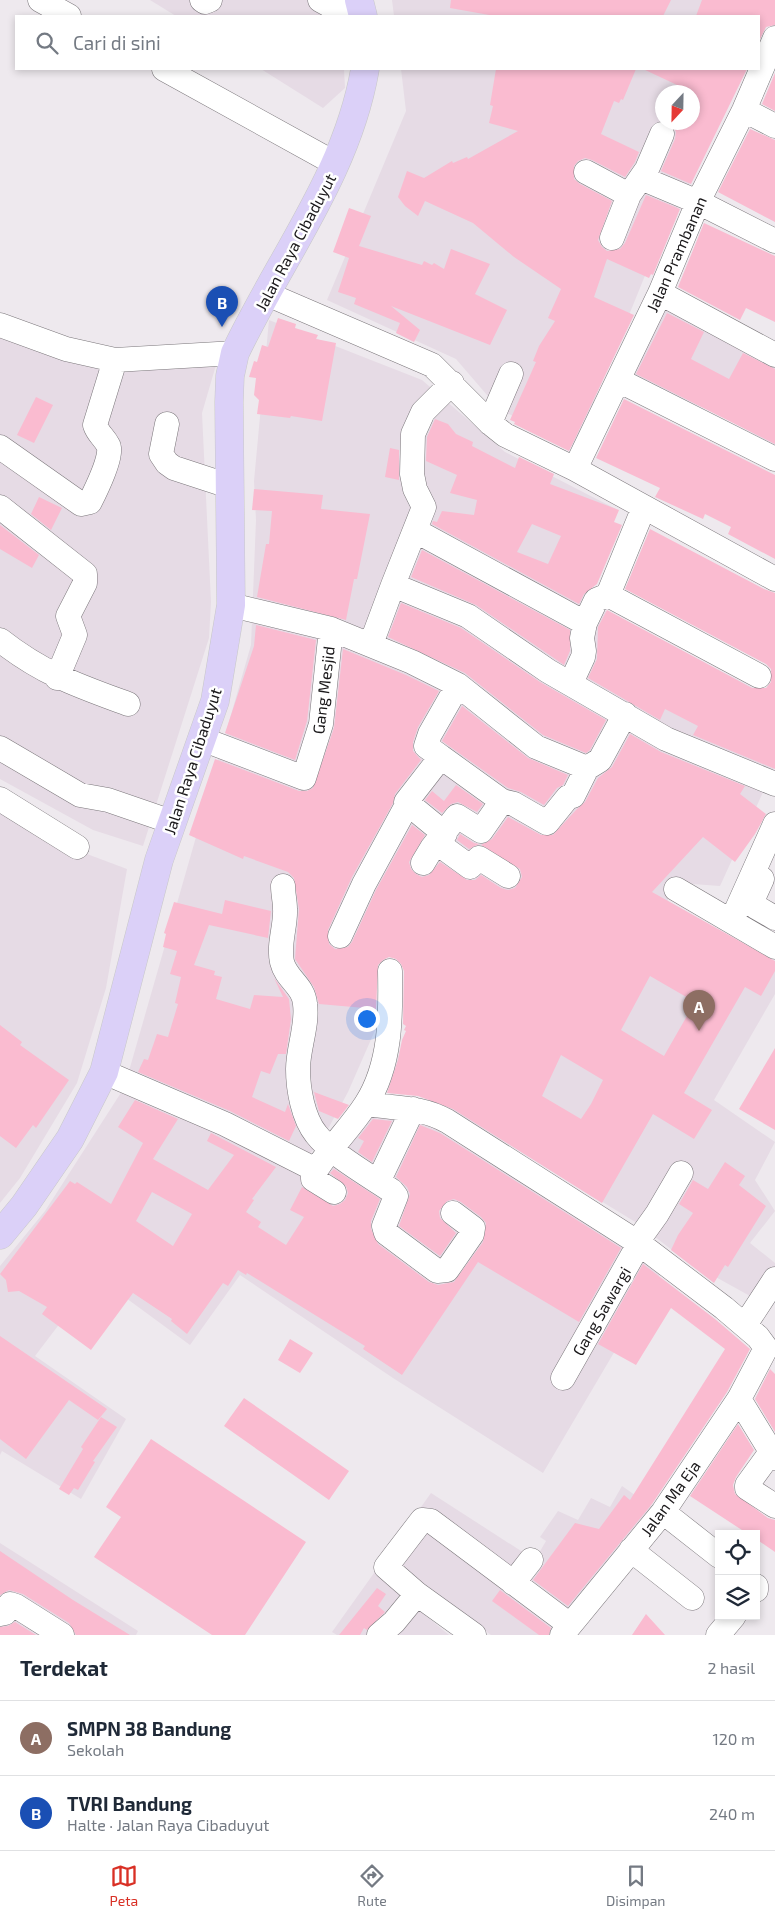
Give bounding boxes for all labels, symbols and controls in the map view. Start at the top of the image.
search box [15,15,760,70]
icon: search [33,29,61,57]
text: Cari di sini [73,31,161,54]
north arrow [655,85,700,130]
street label: Jalan Raya Cibaduyut [251,170,339,314]
street label: Jalan Prambanan [642,193,710,315]
pin: B [206,286,238,327]
street label: Gang Mesjid [308,645,339,735]
street label: Jalan Raya Cibaduyut [159,685,225,837]
pin: A [683,990,715,1031]
your location [354,1006,380,1032]
street label: Gang Sawargi [568,1263,634,1359]
street label: Jalan Ma Eja [636,1457,705,1540]
map controls [715,1530,760,1620]
button: locate [715,1530,760,1575]
button: layers [715,1575,760,1620]
text: Terdekat [20,1655,108,1680]
text: 2 hasil [708,1658,755,1677]
text: SMPN 38 Bandung [67,1717,231,1740]
text: A [31,1729,41,1748]
text: 120 m [712,1729,755,1748]
text: Sekolah [67,1740,124,1759]
text: TVRI Bandung [67,1792,192,1815]
text: B [31,1804,41,1823]
text: 240 m [709,1804,755,1823]
text: Halte · Jalan Raya Cibaduyut [67,1815,269,1834]
tab: Peta [110,1862,138,1909]
tab: Rute [357,1862,387,1909]
tab: Disimpan [606,1862,665,1909]

